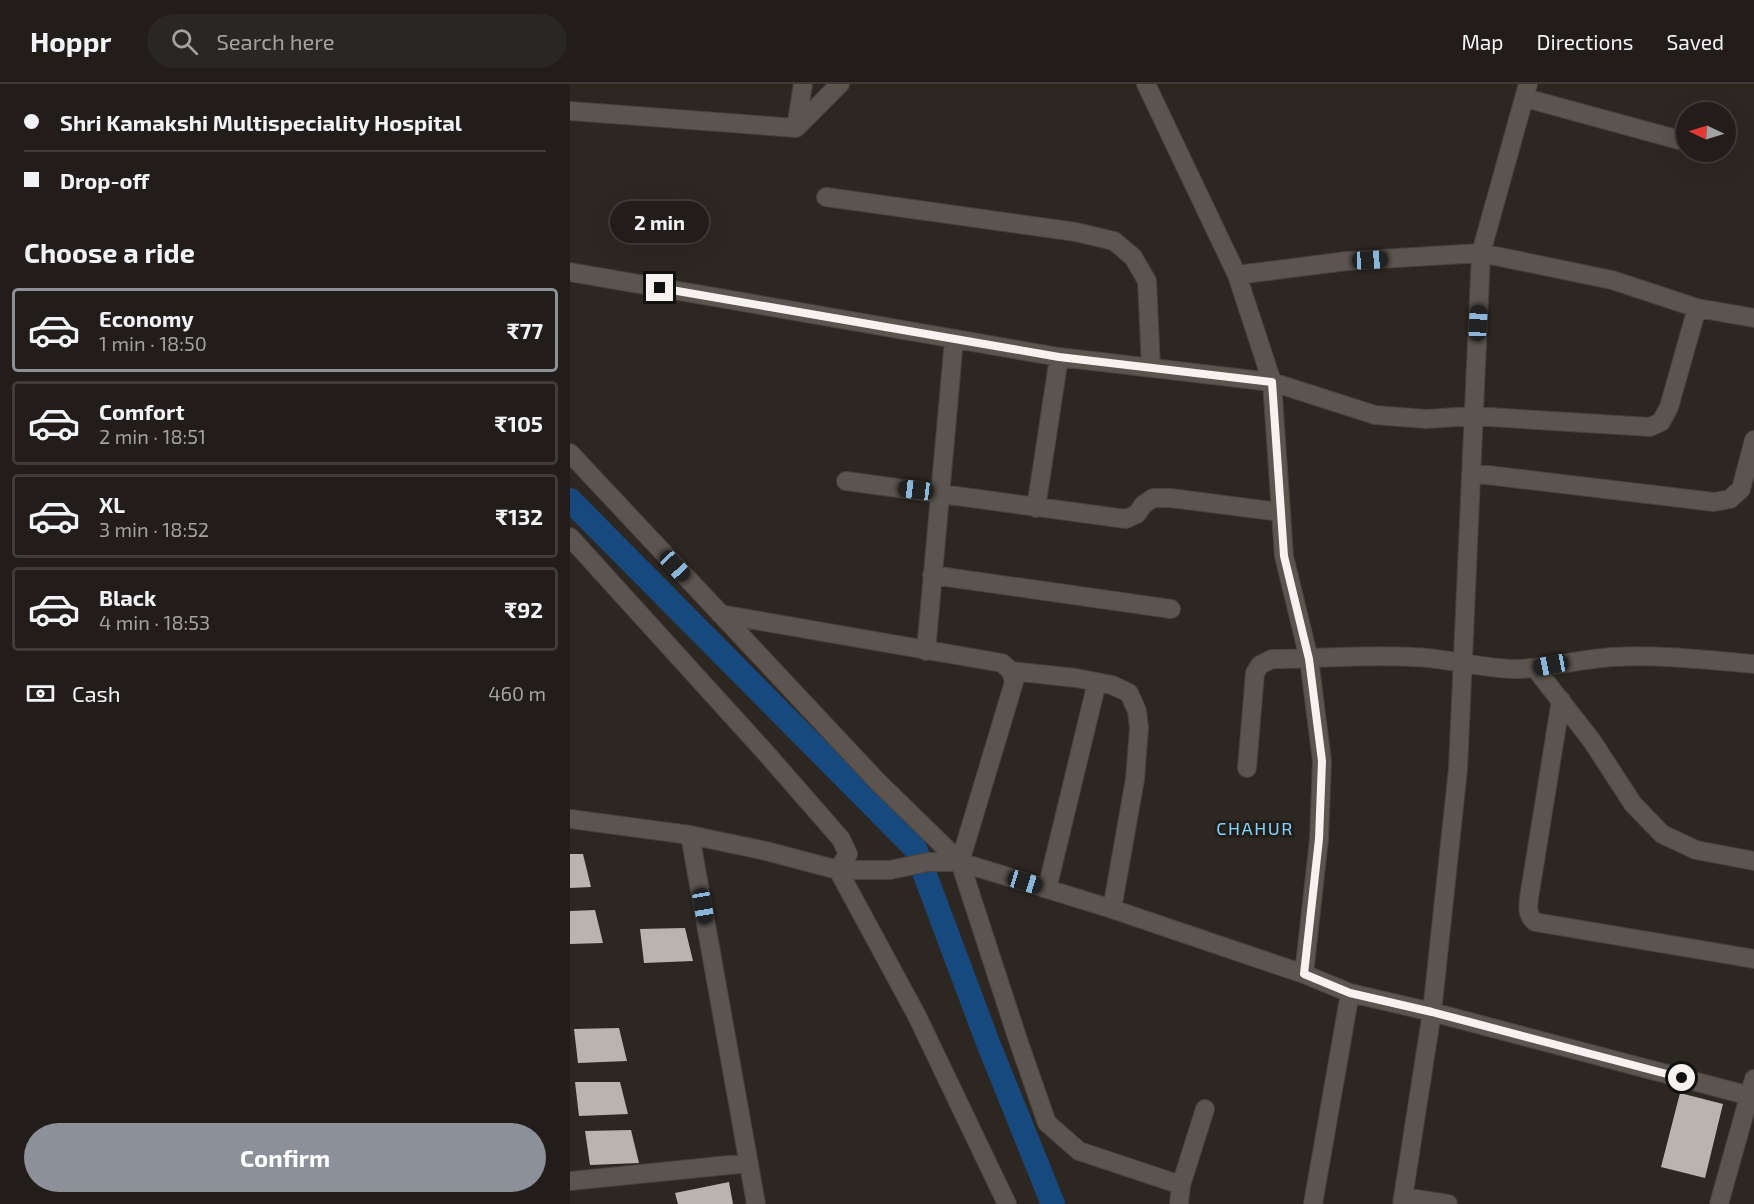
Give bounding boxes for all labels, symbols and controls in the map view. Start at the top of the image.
search box [147,14,567,68]
text: Hoppr [30,24,111,58]
icon: search [168,25,201,58]
text: Search here [216,28,335,54]
text: Map [1461,29,1504,54]
text: Directions [1537,29,1633,54]
text: Saved [1666,29,1724,54]
north arrow [1676,102,1736,162]
map controls [1676,102,1736,162]
text: Shri Kamakshi Multispeciality Hospital [60,109,462,135]
text: Drop-off [60,167,149,193]
callout: 2 min [610,201,710,243]
text: 2 min [634,210,685,234]
text: Choose a ride [24,236,195,268]
car [1352,250,1388,270]
route end [646,274,673,301]
icon: car [27,303,81,357]
text: Economy [99,305,194,331]
car [1468,305,1488,341]
text: ₹77 [507,317,543,343]
text: 1 min · 18:50 [99,331,207,355]
icon: car [27,396,81,450]
text: Comfort [99,398,184,424]
text: ₹105 [494,410,543,436]
text: 2 min · 18:51 [99,424,206,448]
car [897,479,935,501]
icon: car [27,489,81,543]
text: XL [99,491,125,517]
text: ₹132 [495,503,543,529]
text: 3 min · 18:52 [99,517,209,541]
car [656,547,694,585]
icon: car [27,582,81,636]
text: Black [99,584,156,610]
text: ₹92 [504,596,543,622]
text: 4 min · 18:53 [99,610,210,634]
car [1532,653,1570,677]
icon: cash [24,677,57,710]
text: Cash [72,680,121,706]
text: 460 m [488,681,546,705]
district label: CHAHUR [1216,817,1294,839]
car [1005,868,1045,896]
car [691,887,715,925]
route start [1668,1064,1695,1091]
button: Confirm [24,1123,546,1192]

